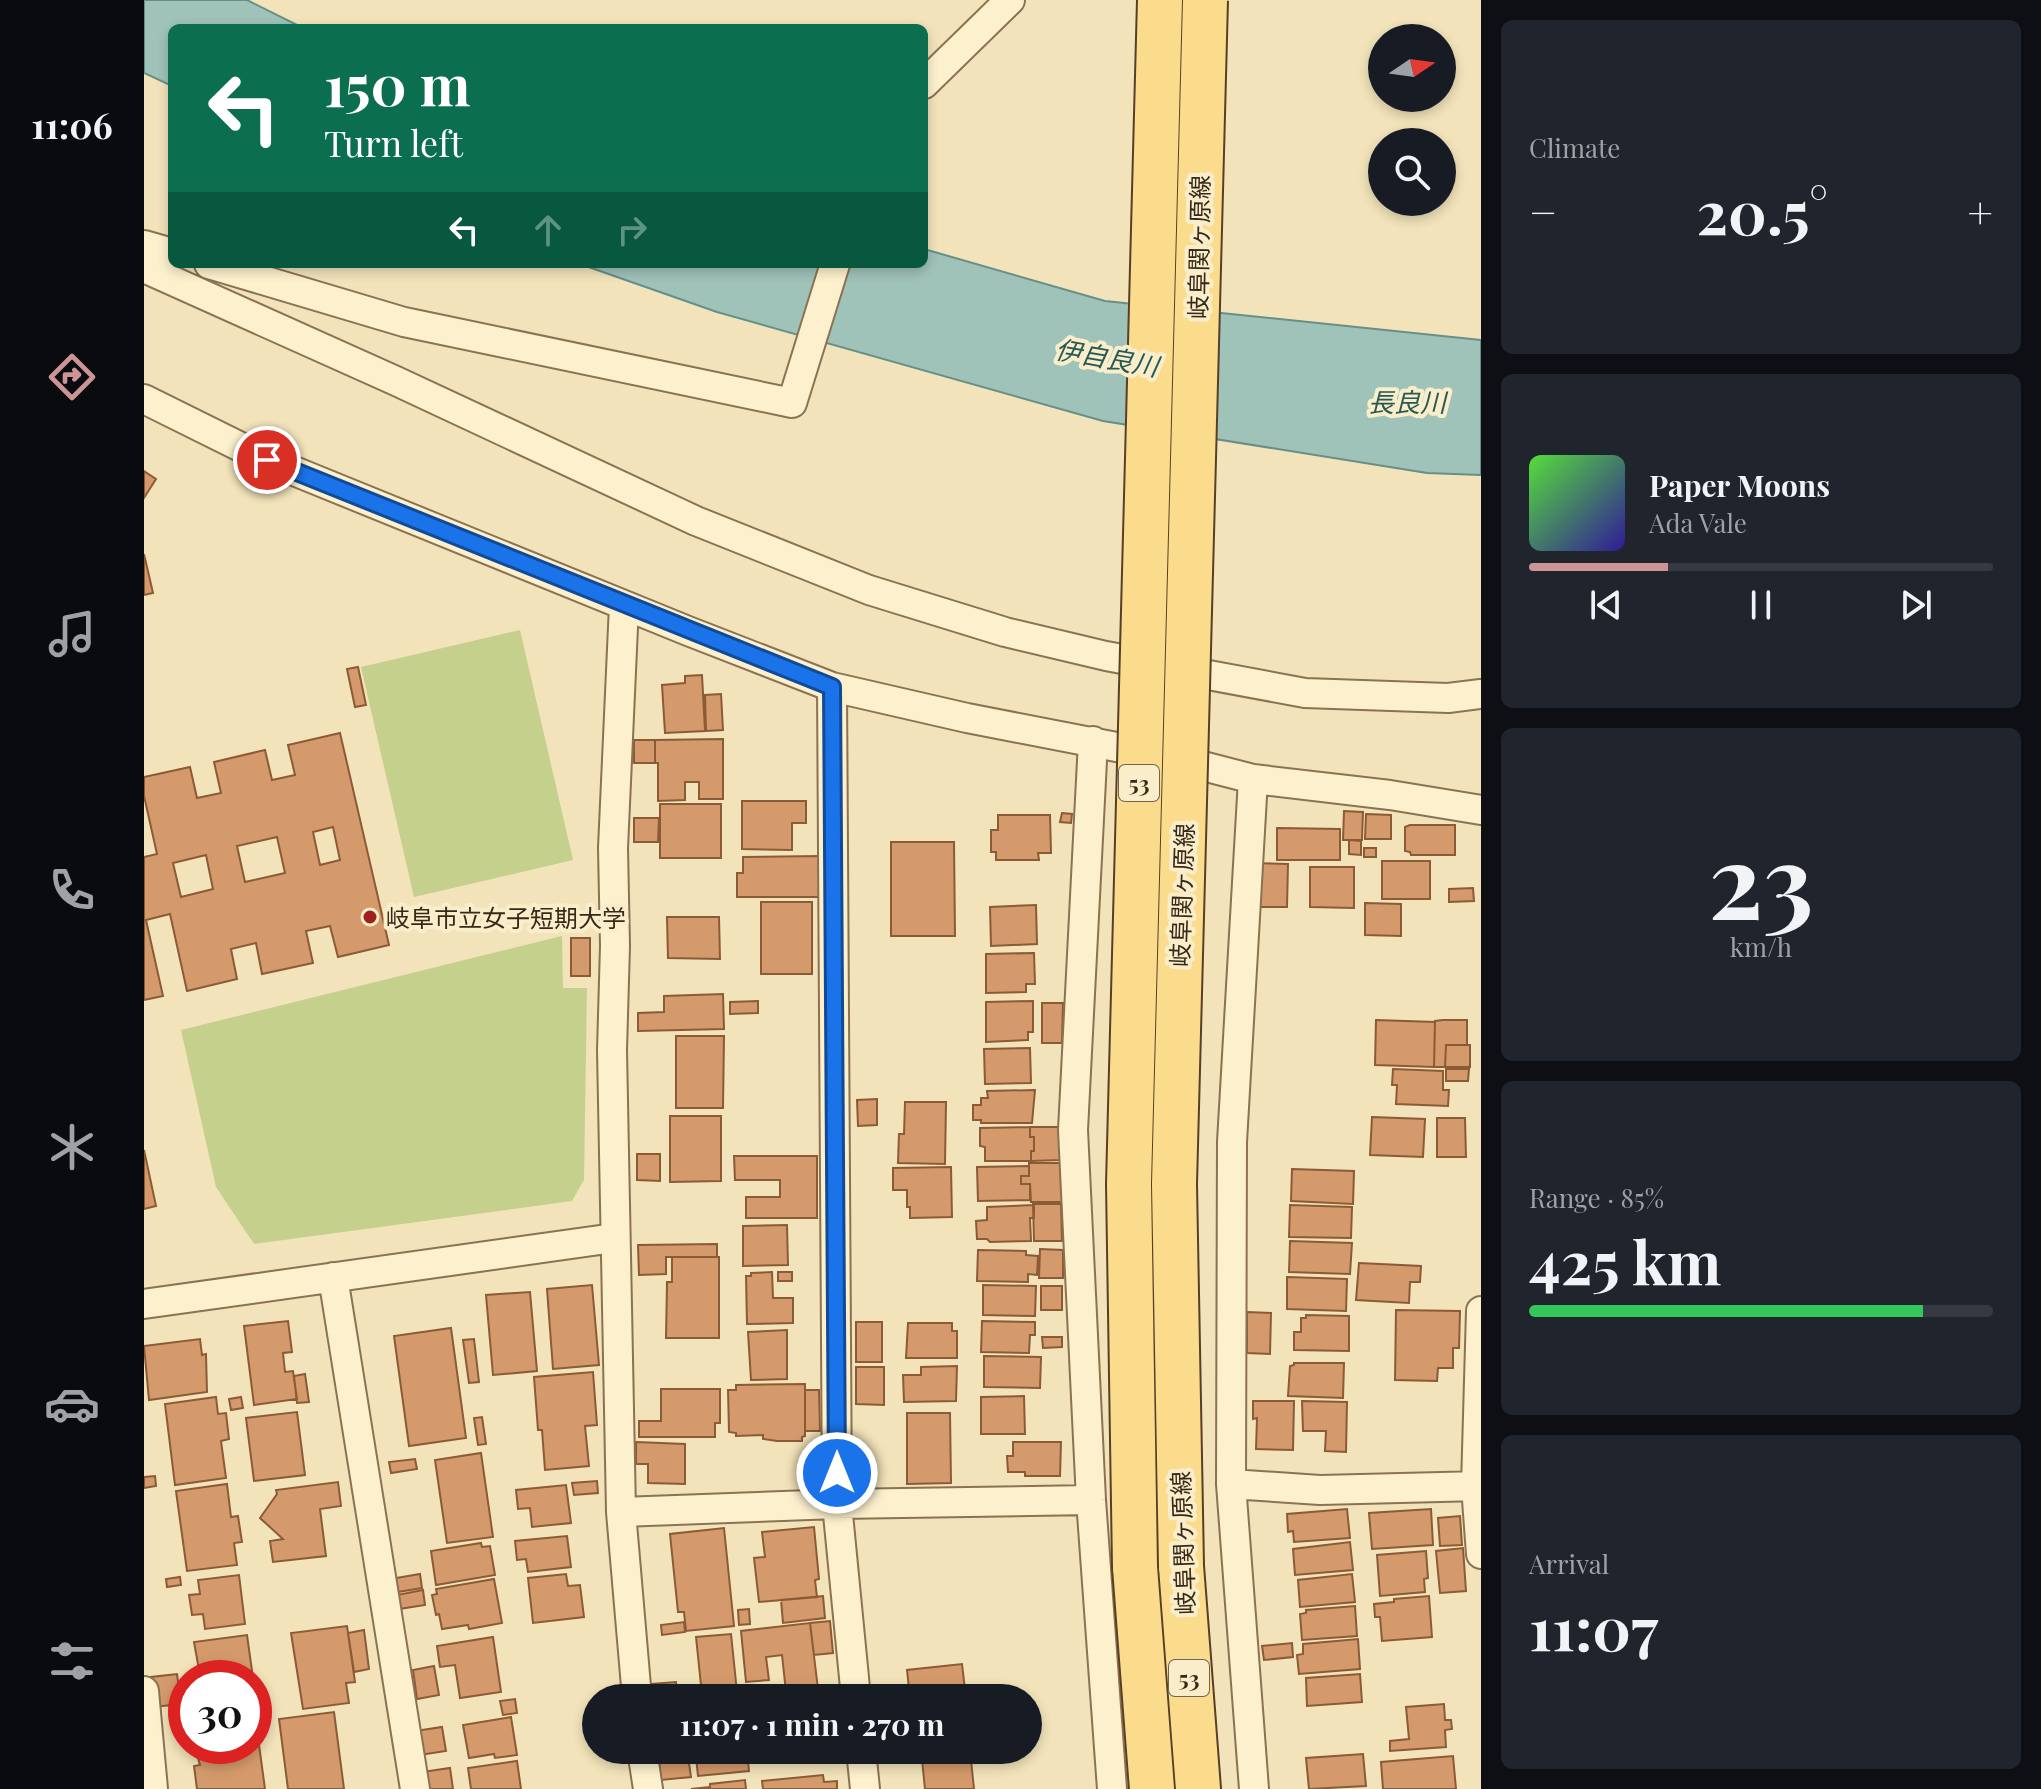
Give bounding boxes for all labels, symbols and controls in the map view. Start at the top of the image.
north arrow [1368,24,1456,112]
map controls [1368,24,1456,216]
text: 150 m [324,46,470,121]
icon: left [192,56,296,160]
text: 11:06 [31,100,113,148]
text: Turn left [324,118,463,166]
button: search [1368,128,1456,216]
text: Climate [1529,130,1620,165]
text: 20.5° [1697,170,1828,250]
street label: 岐阜関ヶ原線 [1181,175,1215,319]
text: − [1529,181,1557,240]
text: + [1967,181,1993,240]
icon: left [442,208,486,252]
icon: ahead [526,208,570,252]
icon: right [610,208,654,252]
water label: 伊自良川 [1053,331,1164,384]
icon: directions [44,349,100,405]
water label: 長良川 [1368,384,1449,419]
pin [233,426,301,494]
icon: arrive [245,438,289,482]
text: Paper Moons [1649,465,1830,505]
text: Ada Vale [1649,505,1747,540]
icon: previous [1584,583,1628,627]
icon: pause [1739,583,1783,627]
icon: next [1894,583,1938,627]
icon: music [44,606,100,662]
road number: 53 [1119,765,1159,801]
text: 23 [1708,807,1814,946]
street label: 岐阜関ヶ原線 [1162,822,1200,968]
icon: phone [44,862,100,918]
place label: 岐阜市立女子短期大学 [386,901,626,933]
marker: 岐阜市立女子短期大学 [361,908,379,926]
text: km/h [1730,929,1792,964]
icon: climate [44,1119,100,1175]
text: Range · 85% [1529,1180,1664,1215]
text: 425 km [1529,1220,1721,1300]
icon: car [44,1376,100,1432]
position arrow [795,1431,879,1515]
street label: 岐阜関ヶ原線 [1163,1470,1201,1616]
text: Arrival [1529,1546,1609,1581]
text: 11:07 [1529,1586,1658,1666]
icon: filters [44,1633,100,1689]
speed limit sign: 30 [168,1660,272,1764]
road number: 53 [1169,1660,1209,1696]
text: 11:07 · 1 min · 270 m [680,1704,944,1744]

